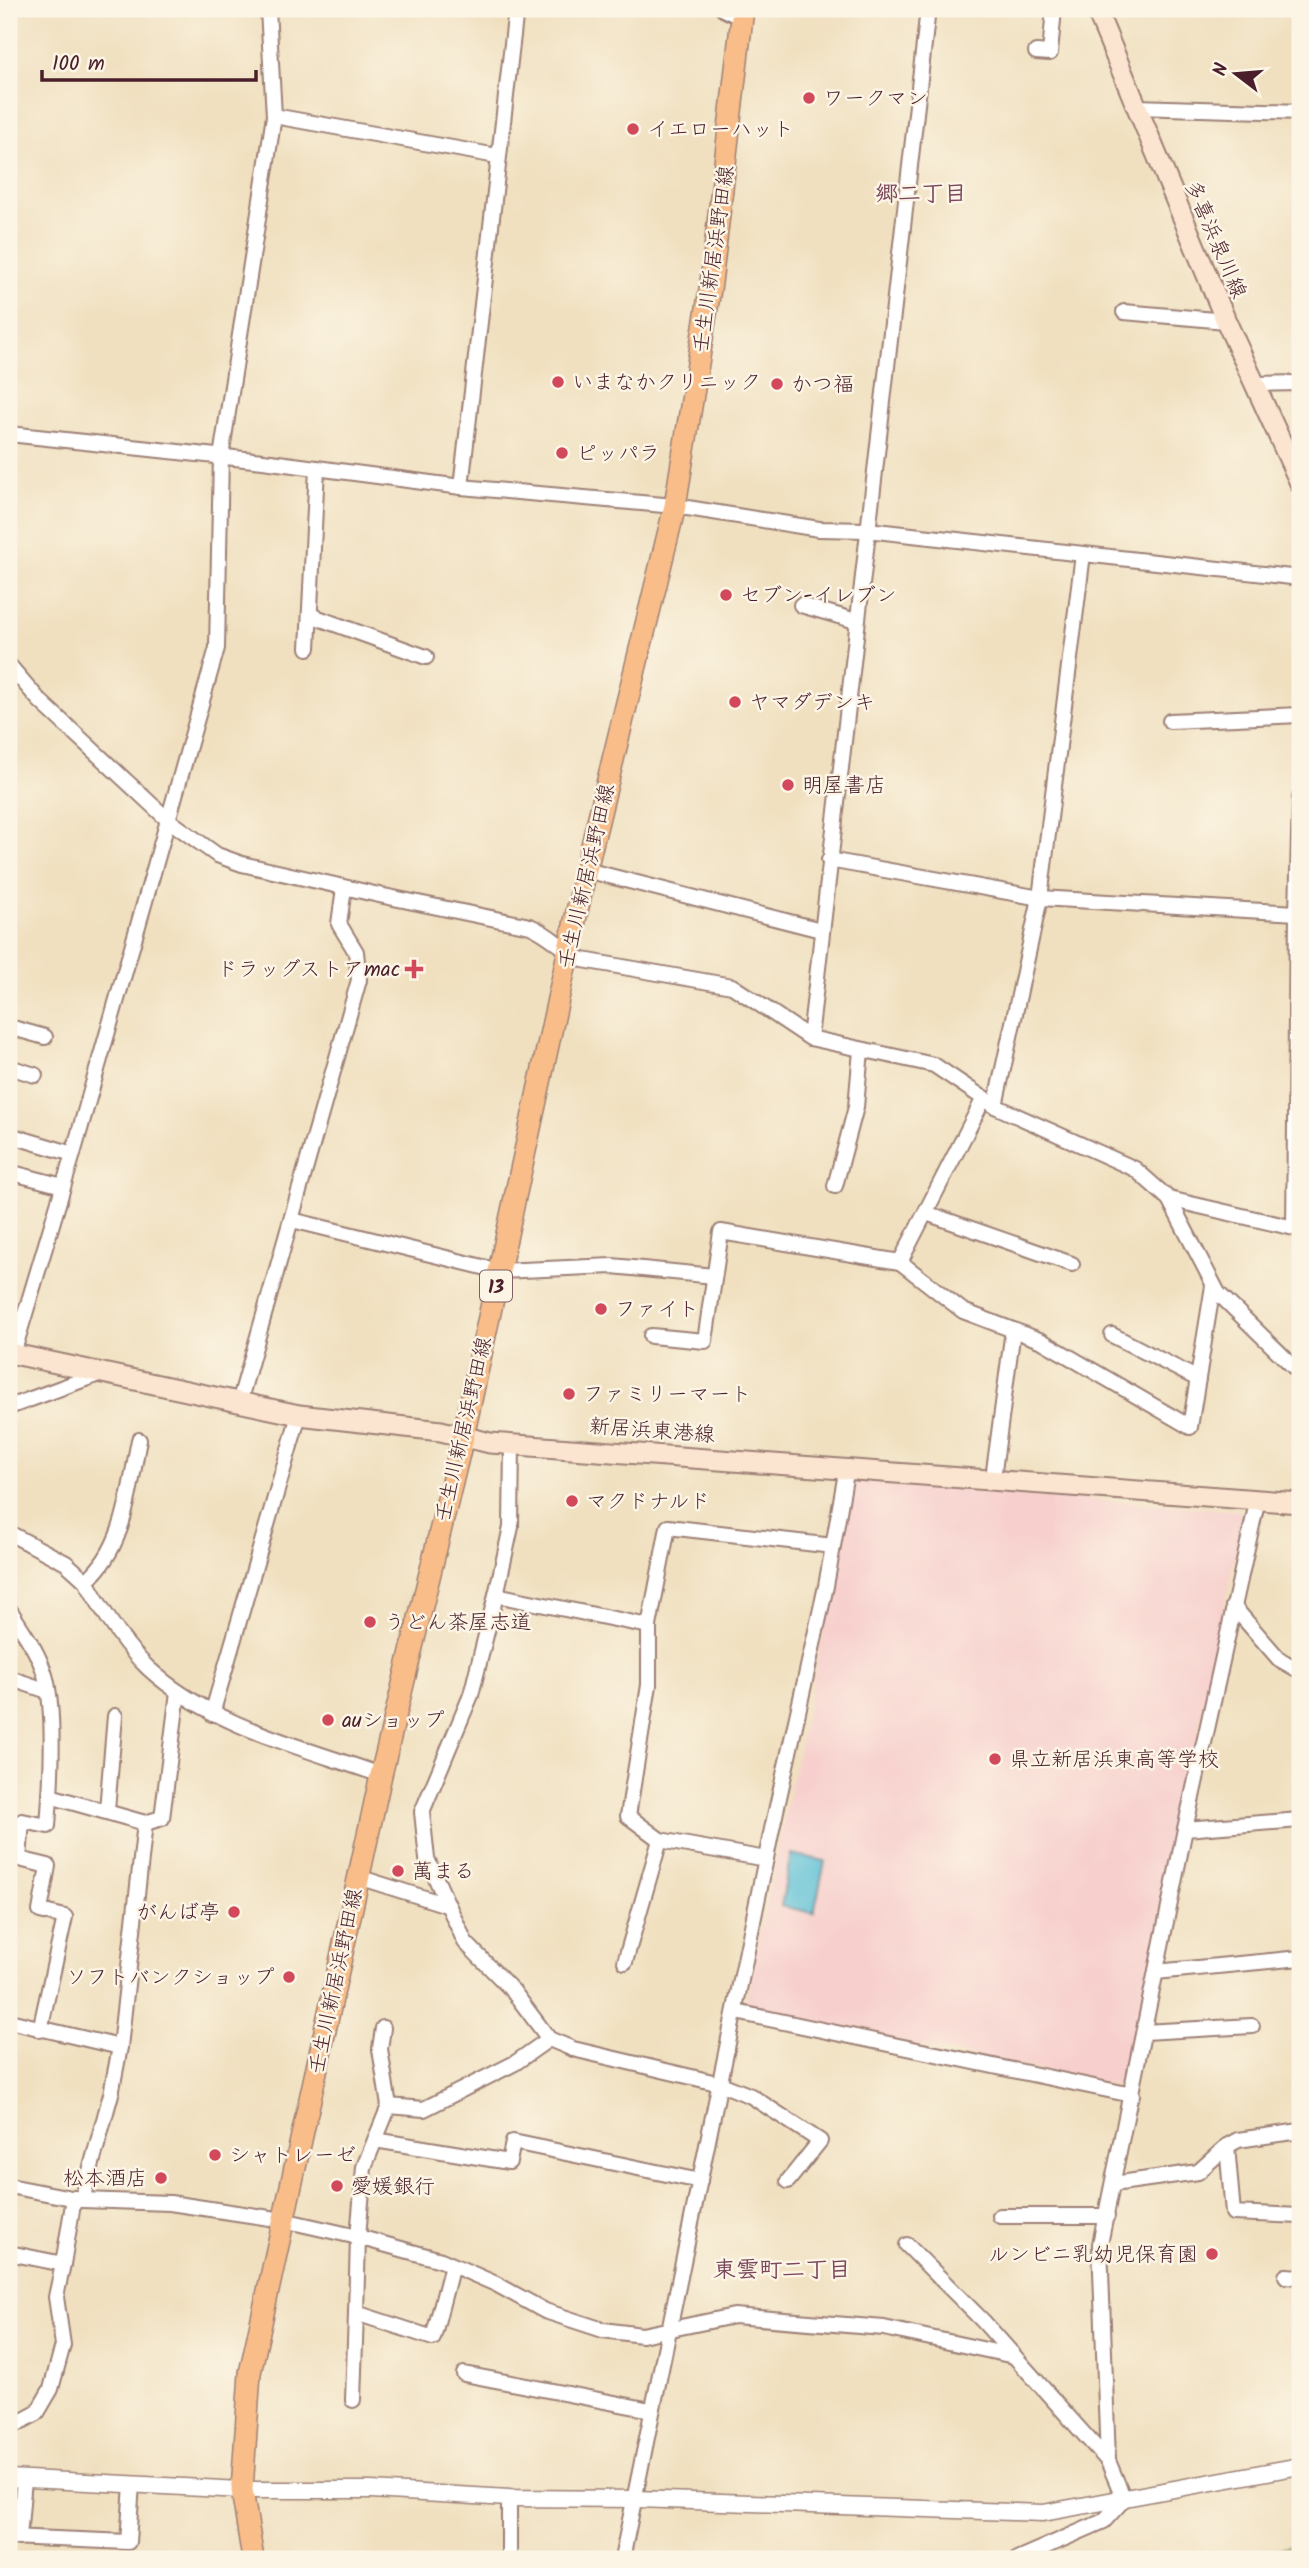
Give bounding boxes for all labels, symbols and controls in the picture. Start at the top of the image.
scale bar [42,38,256,82]
north arrow [1200,38,1270,108]
text: 100 m [52,48,105,81]
text: N [1206,60,1238,80]
place label: ワークマン [823,83,928,116]
marker: ワークマン [801,90,817,106]
place label: イエローハット [647,114,794,147]
marker: イエローハット [625,121,641,137]
street label: 壬生川新居浜野田線 [685,163,744,355]
street label: 多喜浜泉川線 [1175,175,1254,304]
district label: 郷二丁目 [875,177,967,213]
place label: いまなかクリニック [572,367,761,400]
place label: かつ福 [791,369,854,402]
marker: いまなかクリニック [550,374,566,390]
marker: かつ福 [769,376,785,392]
place label: ピッパラ [576,438,660,471]
marker: ピッパラ [554,445,570,461]
place label: セブン-イレブン [740,580,897,613]
marker: セブン-イレブン [718,587,734,603]
place label: ヤマダデンキ [749,687,875,720]
marker: ヤマダデンキ [727,694,743,710]
place label: 明屋書店 [802,770,886,803]
marker: 明屋書店 [780,777,796,793]
street label: 壬生川新居浜野田線 [550,781,625,972]
place label: ドラッグストアmac [217,954,400,987]
marker: ドラッグストアmac [406,961,422,977]
road number: 13 [480,1270,512,1302]
place label: ファイト [615,1294,699,1327]
marker: ファイト [593,1301,609,1317]
street label: 壬生川新居浜野田線 [427,1334,502,1525]
place label: ファミリーマート [583,1379,751,1412]
marker: ファミリーマート [561,1386,577,1402]
street label: 新居浜東港線 [588,1411,716,1452]
place label: マクドナルド [586,1486,710,1519]
marker: マクドナルド [564,1493,580,1509]
place label: うどん茶屋志道 [384,1607,531,1640]
marker: うどん茶屋志道 [362,1614,378,1630]
place label: auショップ [342,1705,445,1738]
marker: auショップ [320,1712,336,1728]
place label: 県立新居浜東高等学校 [1009,1744,1219,1777]
marker: 県立新居浜東高等学校 [987,1751,1003,1767]
place label: 萬まる [412,1856,475,1889]
marker: 萬まる [390,1863,406,1879]
street label: 壬生川新居浜野田線 [301,1885,372,2077]
place label: がんば亭 [136,1897,220,1930]
marker: がんば亭 [226,1904,242,1920]
place label: ソフトバンクショップ [66,1962,275,1995]
marker: ソフトバンクショップ [281,1969,297,1985]
place label: シャトレーゼ [229,2140,356,2173]
marker: シャトレーゼ [207,2147,223,2163]
place label: 松本酒店 [63,2163,147,2196]
marker: 松本酒店 [153,2170,169,2186]
place label: 愛媛銀行 [351,2171,435,2204]
marker: 愛媛銀行 [329,2178,345,2194]
place label: ルンビニ乳幼児保育園 [988,2239,1198,2272]
marker: ルンビニ乳幼児保育園 [1204,2246,1220,2262]
district label: 東雲町二丁目 [713,2253,851,2289]

